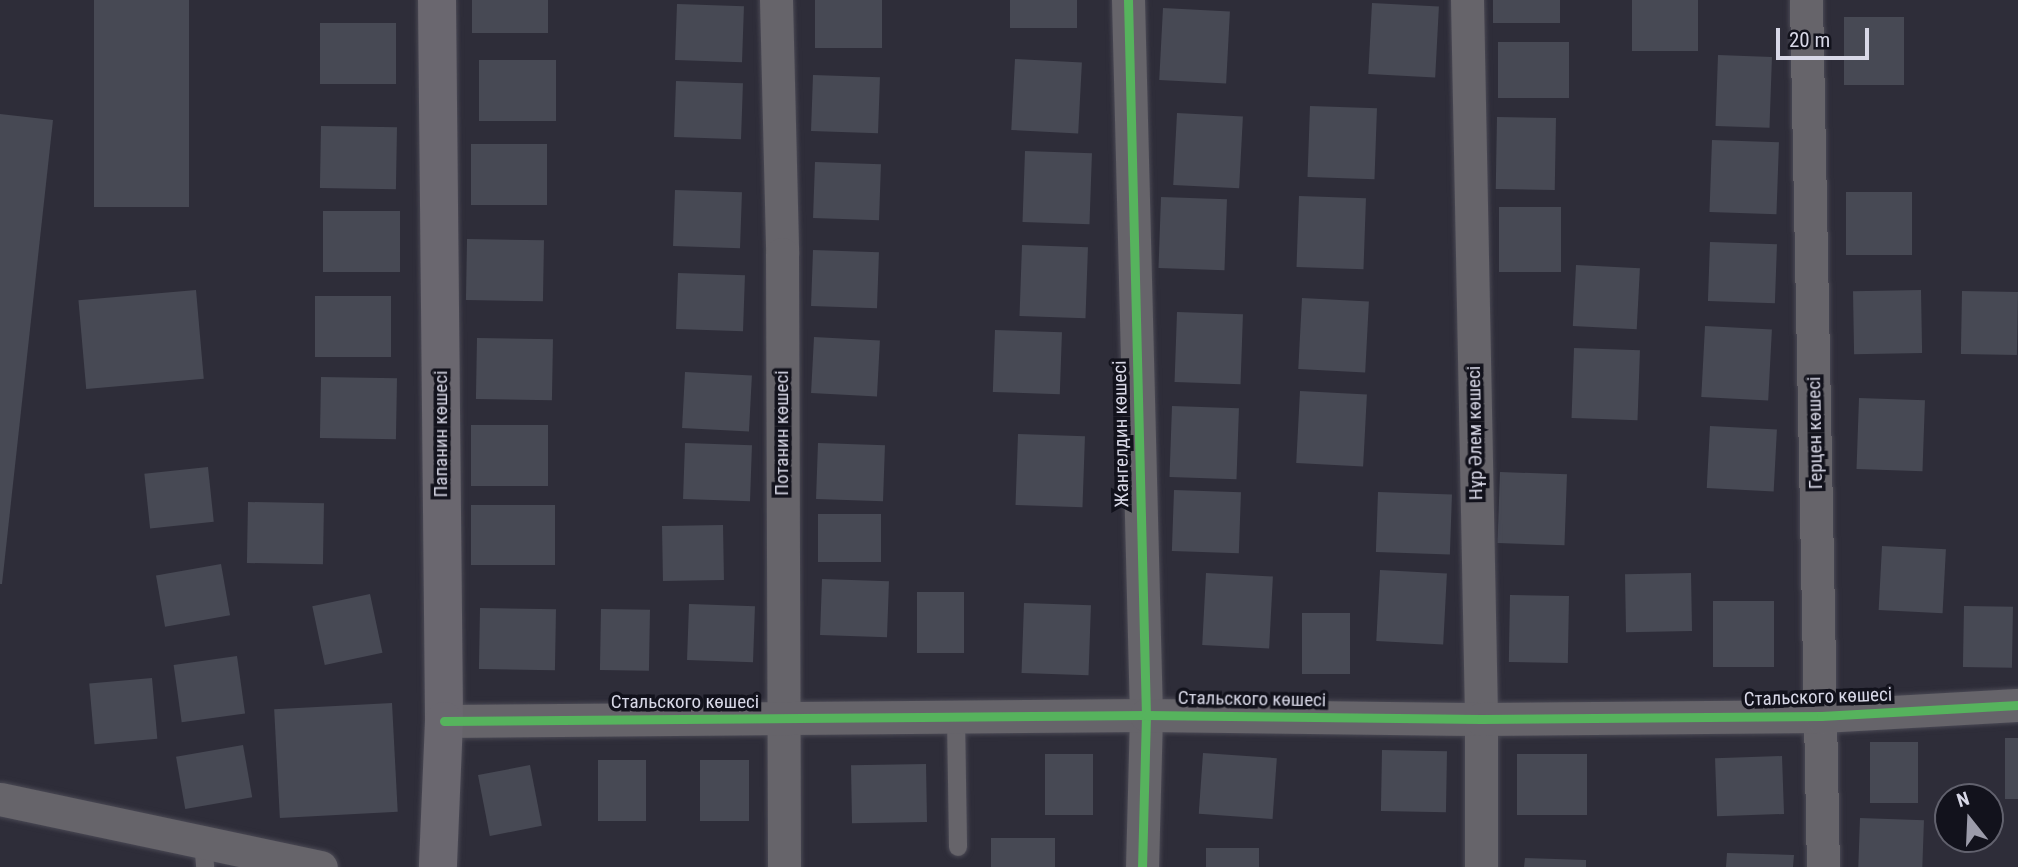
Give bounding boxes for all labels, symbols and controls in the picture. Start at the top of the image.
scale bar [1780,14,1873,58]
text: 20 m [1789,28,1830,52]
street label: Жангелдин көшесі [1108,360,1134,508]
street label: Нұр Әлем көшесі [1462,366,1488,500]
street label: Потанин көшесі [771,370,793,496]
street label: Папанин көшесі [430,371,452,497]
street label: Герцен көшесі [1803,377,1827,489]
street label: Стальского көшесі [1743,683,1893,711]
street label: Стальского көшесі [1178,686,1326,712]
street label: Стальского көшесі [611,691,759,713]
north arrow [1934,783,2004,853]
text: N [1954,787,1972,812]

